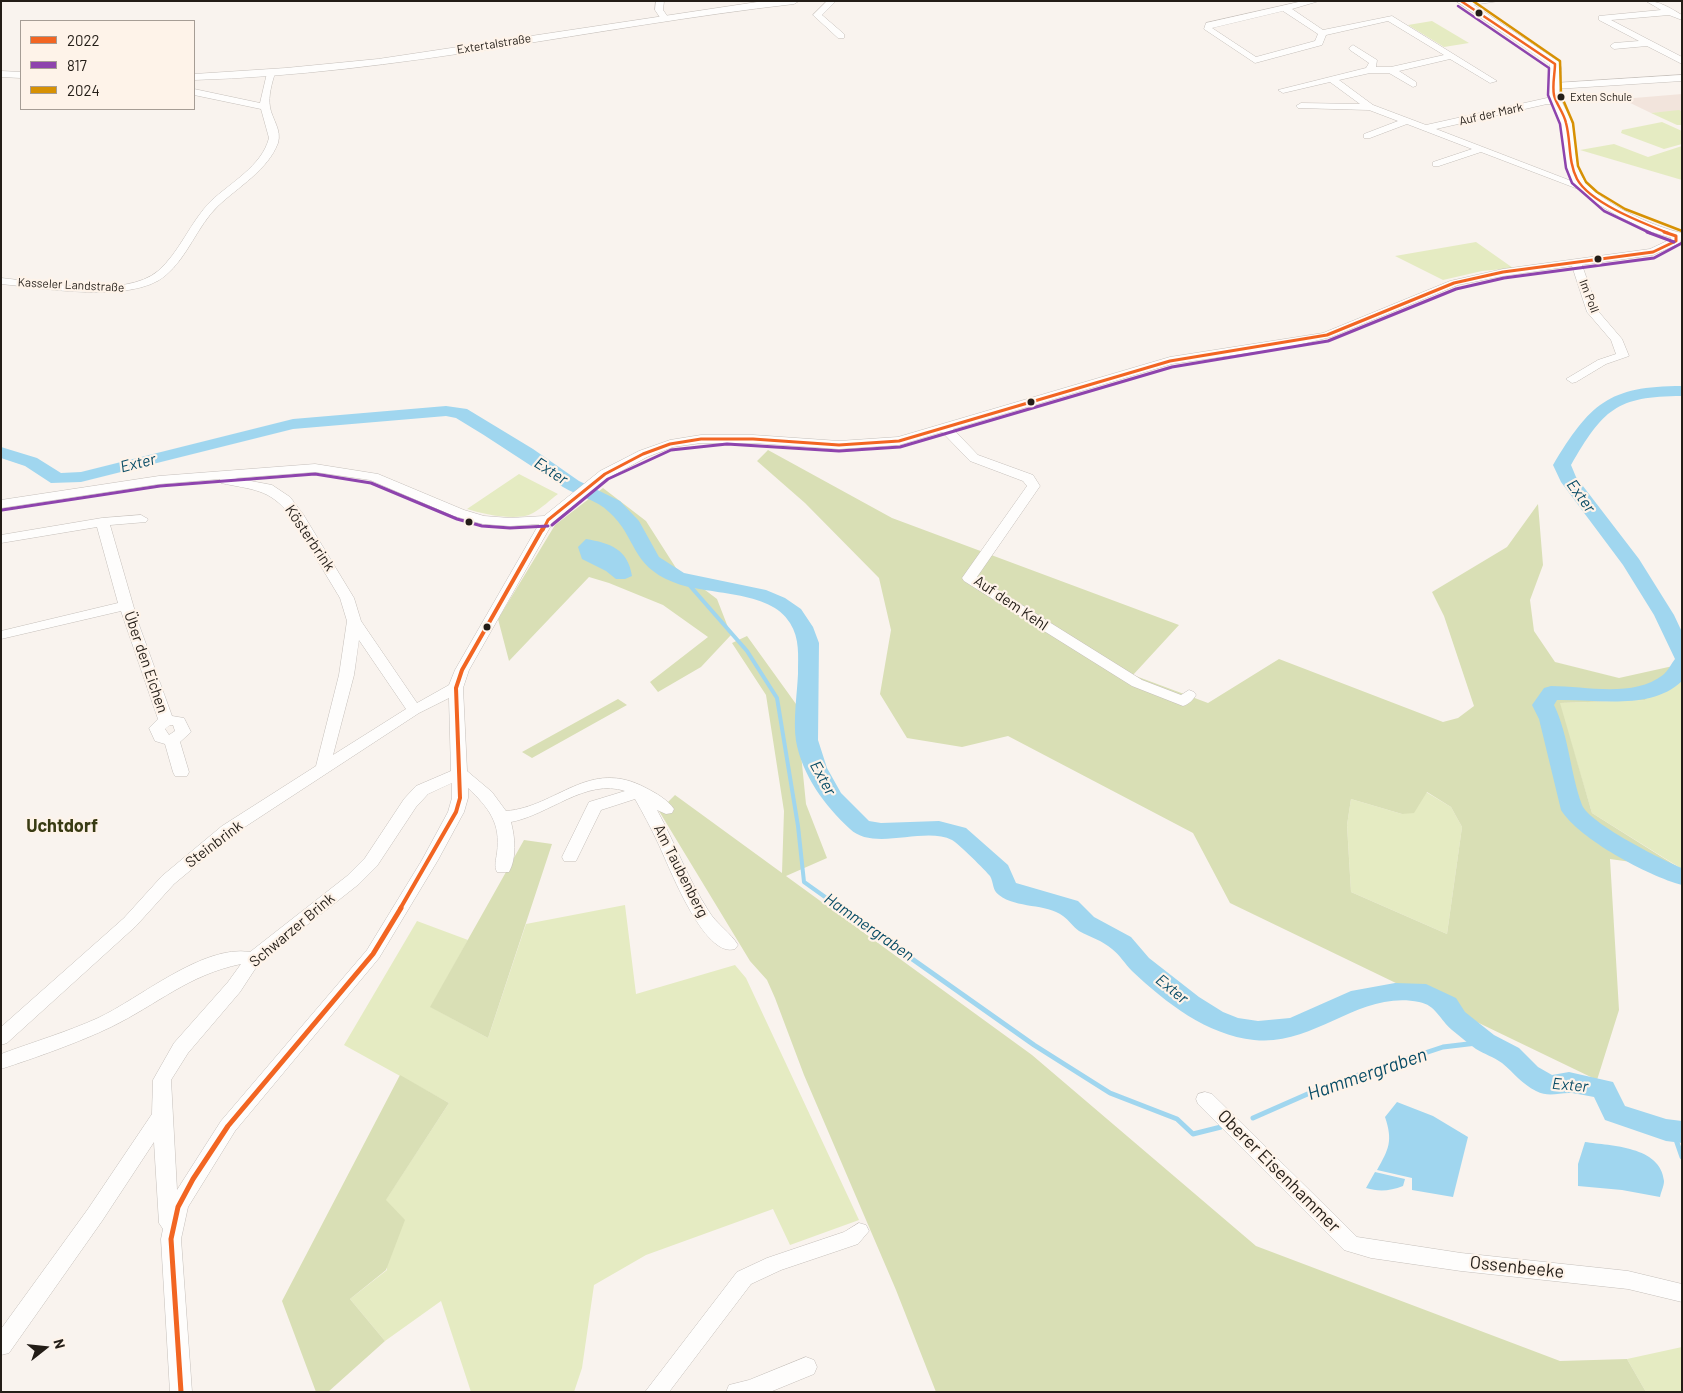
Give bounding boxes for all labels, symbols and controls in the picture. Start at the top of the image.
unlabelled marker [1474,8,1484,18]
legend [20,20,195,110]
text: 2022 [67,31,100,49]
street label: Extertalstraße [456,31,532,57]
text: 817 [67,56,87,74]
text: 2024 [67,81,100,99]
place label: Exten Schule [1570,90,1632,104]
marker: Exten Schule [1556,92,1566,102]
street label: Auf der Mark [1458,100,1524,128]
unlabelled marker [1593,254,1603,264]
street label: Kasseler Landstraße [17,275,125,295]
street label: Im Poll [1576,277,1602,315]
unlabelled marker [1026,397,1036,407]
water label: Exter [118,449,158,477]
water label: Exter [531,453,571,489]
water label: Exter [1563,476,1599,516]
street label: Kösterbrink [281,501,339,575]
unlabelled marker [464,517,474,527]
street label: Auf dem Kehl [971,572,1051,634]
street label: Über den Eichen [120,609,172,715]
unlabelled marker [482,622,492,632]
water label: Exter [806,758,840,798]
district label: Uchtdorf [26,815,98,837]
street label: Steinbrink [182,817,246,871]
street label: Am Taubenberg [650,821,712,921]
street label: Schwarzer Brink [246,889,338,971]
water label: Hammergraben [820,889,918,965]
water label: Exter [1152,970,1192,1008]
water label: Hammergraben [1304,1043,1430,1105]
water label: Exter [1551,1074,1589,1096]
street label: Oberer Eisenhammer [1213,1105,1345,1237]
street label: Ossenbeeke [1469,1251,1565,1283]
north arrow [20,1323,70,1373]
text: N [50,1337,69,1351]

